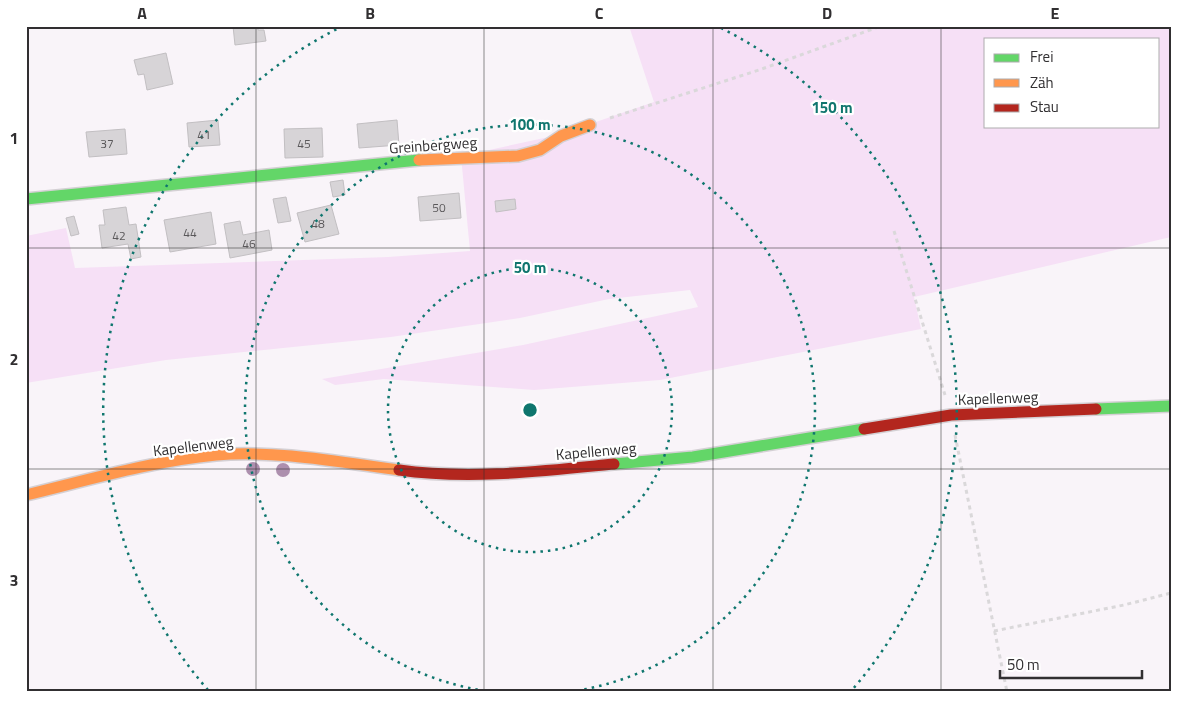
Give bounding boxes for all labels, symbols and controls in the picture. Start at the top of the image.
text: A [137,1,147,25]
text: B [365,1,375,25]
text: C [595,1,604,25]
text: D [822,1,832,25]
text: E [1051,1,1060,25]
legend [984,38,1160,128]
text: Frei [1030,45,1053,68]
text: Zäh [1030,71,1054,94]
text: Stau [1030,95,1059,118]
text: 150 m [811,96,853,119]
text: 100 m [509,113,551,136]
house number: 41 [197,125,211,144]
text: 1 [10,126,18,150]
street label: Greinbergweg [388,130,478,160]
house number: 37 [100,134,114,153]
house number: 45 [297,134,311,153]
house number: 50 [432,198,446,217]
house number: 48 [311,214,325,233]
house number: 44 [183,223,197,242]
house number: 42 [112,226,126,245]
house number: 46 [242,234,256,253]
text: 50 m [514,256,546,279]
text: 2 [10,347,18,371]
street label: Kapellenweg [957,385,1039,411]
centre of rings [521,401,539,419]
street label: Kapellenweg [152,430,235,462]
street label: Kapellenweg [555,436,637,466]
text: 3 [10,568,18,592]
scale bar [1000,648,1142,680]
text: 50 m [1007,653,1040,676]

